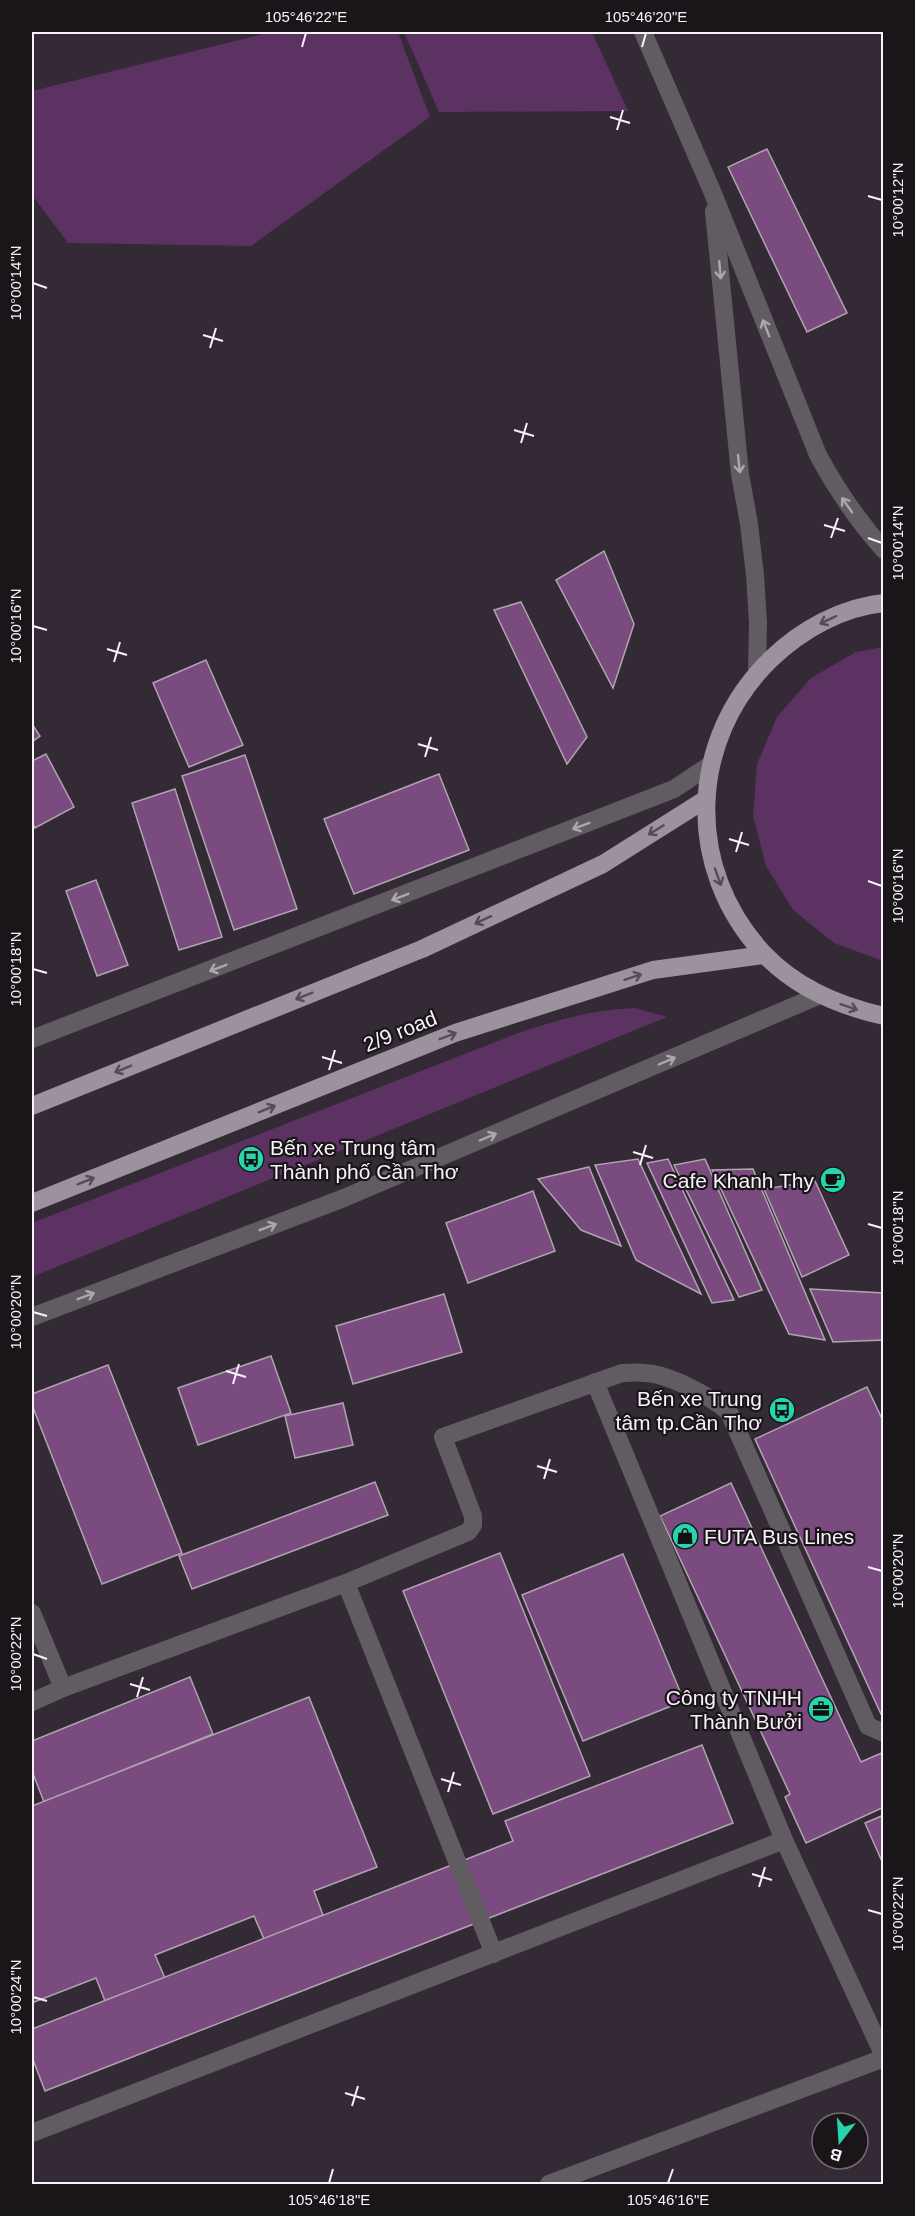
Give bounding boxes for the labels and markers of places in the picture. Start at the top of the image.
place label: Bến xe Trung tâm Thành phố Cần Thơ [270,1136,459,1183]
bus stop icon: Bến xe Trung tâm Thành phố Cần Thơ [236,1144,266,1174]
cafe icon: Cafe Khanh Thy [818,1165,848,1195]
place label: Cafe Khanh Thy [663,1169,814,1192]
place label: Bến xe Trung tâm tp.Cần Thơ [616,1387,762,1434]
bus stop icon: Bến xe Trung tâm tp.Cần Thơ [767,1395,797,1425]
shop icon: FUTA Bus Lines [670,1521,700,1551]
place label: FUTA Bus Lines [704,1525,854,1548]
place label: Công ty TNHH Thành Bưởi [666,1686,802,1733]
office icon: Công ty TNHH Thành Bưởi [806,1694,836,1724]

